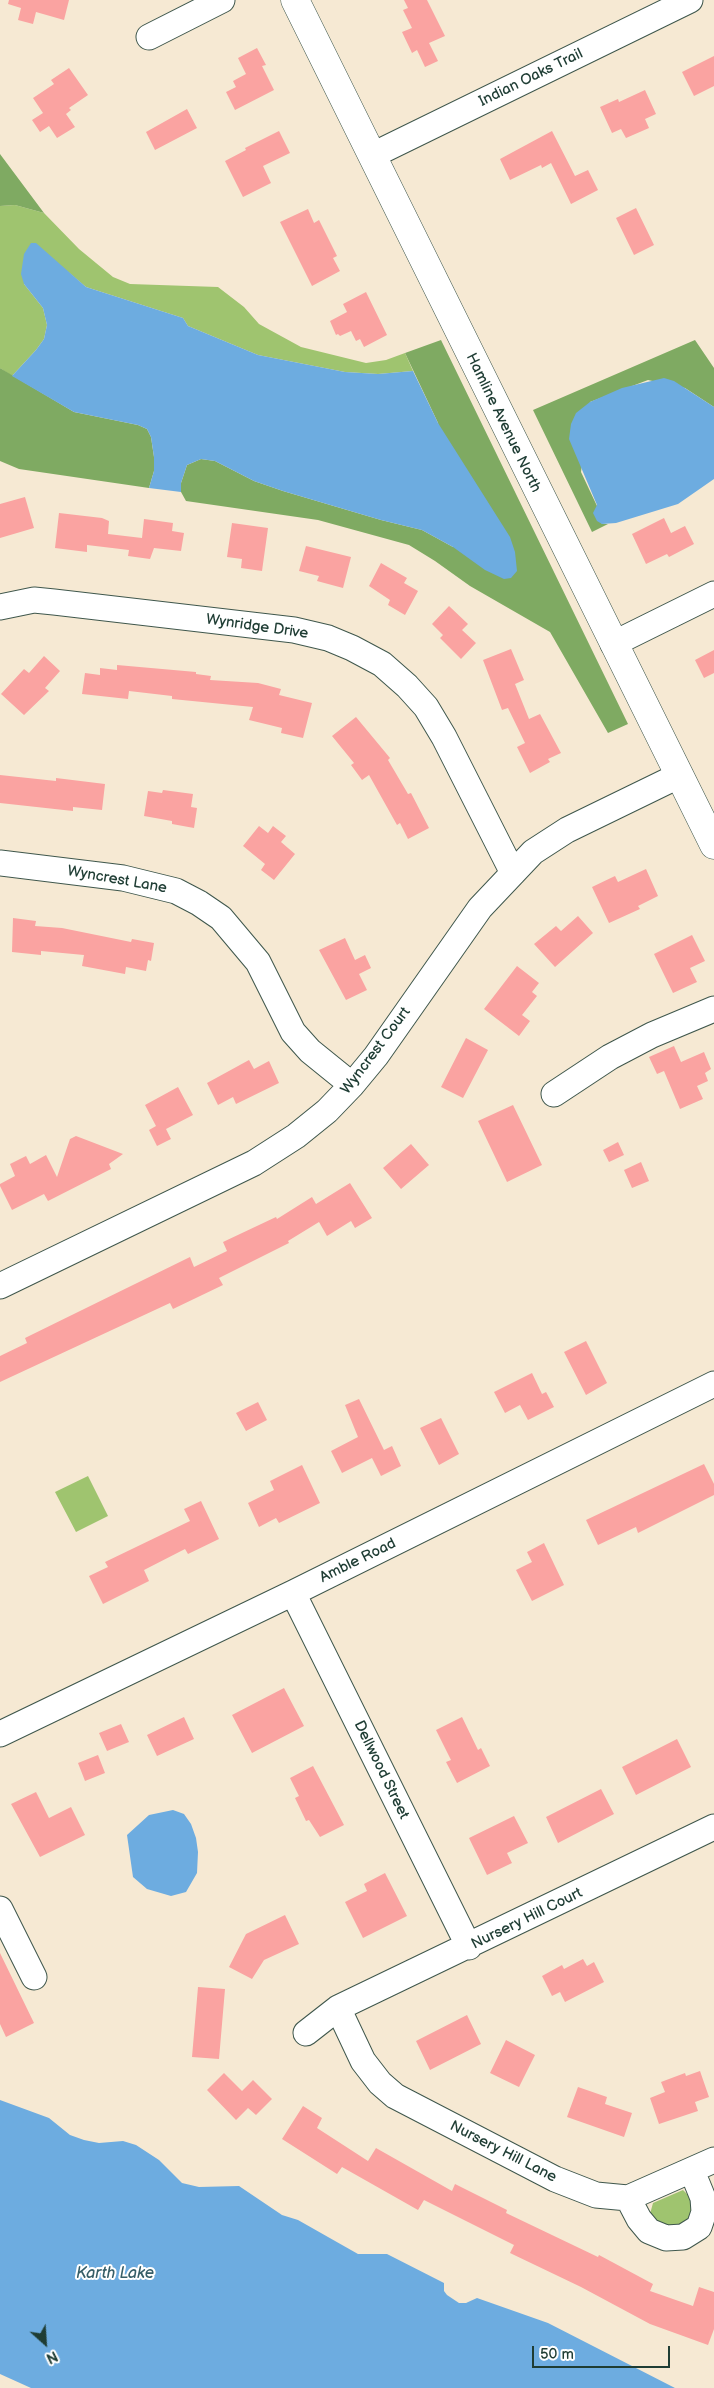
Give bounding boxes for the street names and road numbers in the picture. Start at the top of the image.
street label: Indian Oaks Trail [476,45,586,111]
street label: Hamline Avenue North [461,350,545,496]
street label: Wynridge Drive [205,611,309,643]
street label: Wyncrest Lane [66,862,168,898]
street label: Wyncrest Court [337,1004,415,1098]
street label: Amble Road [317,1535,399,1587]
street label: Dellwood Street [349,1718,413,1822]
street label: Nursery Hill Court [469,1884,585,1954]
street label: Nursery Hill Lane [447,2117,559,2187]

